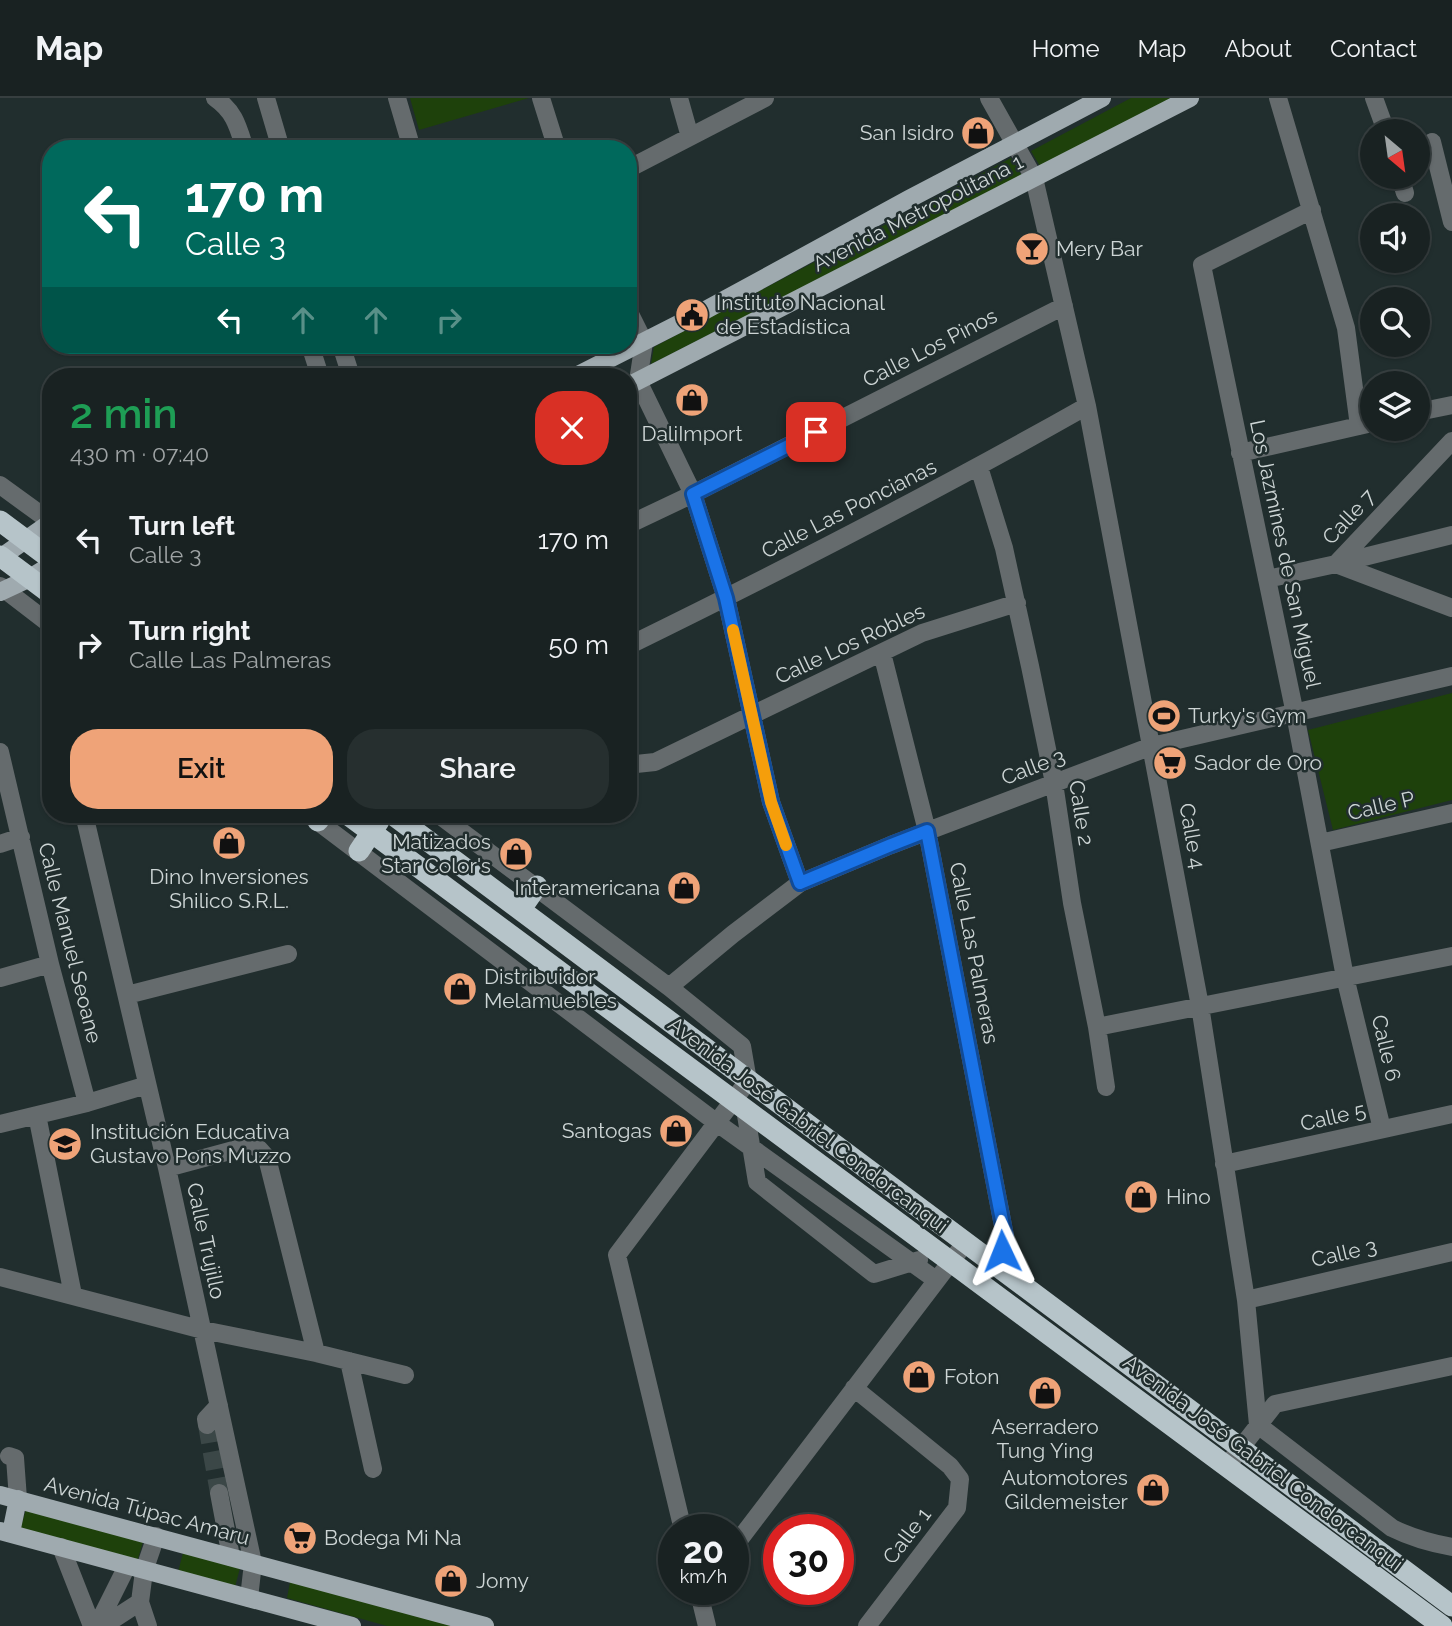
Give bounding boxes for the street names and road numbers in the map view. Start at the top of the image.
street label: Avenida Metropolitana 1 [808,149,1027,276]
street label: Calle Los Pinos [858,303,1001,392]
street label: Los Jazmines de San Miguel [1245,417,1326,691]
street label: Calle Las Poncianas [757,454,940,564]
street label: Calle 7 [1317,483,1381,549]
street label: Calle Los Robles [771,598,928,689]
street label: Calle 3 [997,743,1068,790]
street label: Calle 2 [1064,778,1099,847]
street label: Calle P [1345,786,1417,825]
street label: Calle 4 [1174,801,1211,871]
street label: Calle Manuel Seoane [33,840,108,1046]
street label: Calle Las Palmeras [945,860,1004,1046]
street label: Avenida José Gabriel Condorcanqui [663,1011,953,1238]
street label: Calle 6 [1367,1012,1406,1084]
street label: Calle 5 [1298,1097,1368,1136]
street label: Calle Trujillo [182,1180,231,1301]
street label: Calle 3 [1309,1233,1379,1272]
street label: Avenida José Gabriel Condorcanqui [1118,1349,1408,1576]
street label: Avenida Túpac Amaru [42,1471,253,1550]
street label: Calle 1 [877,1503,936,1569]

